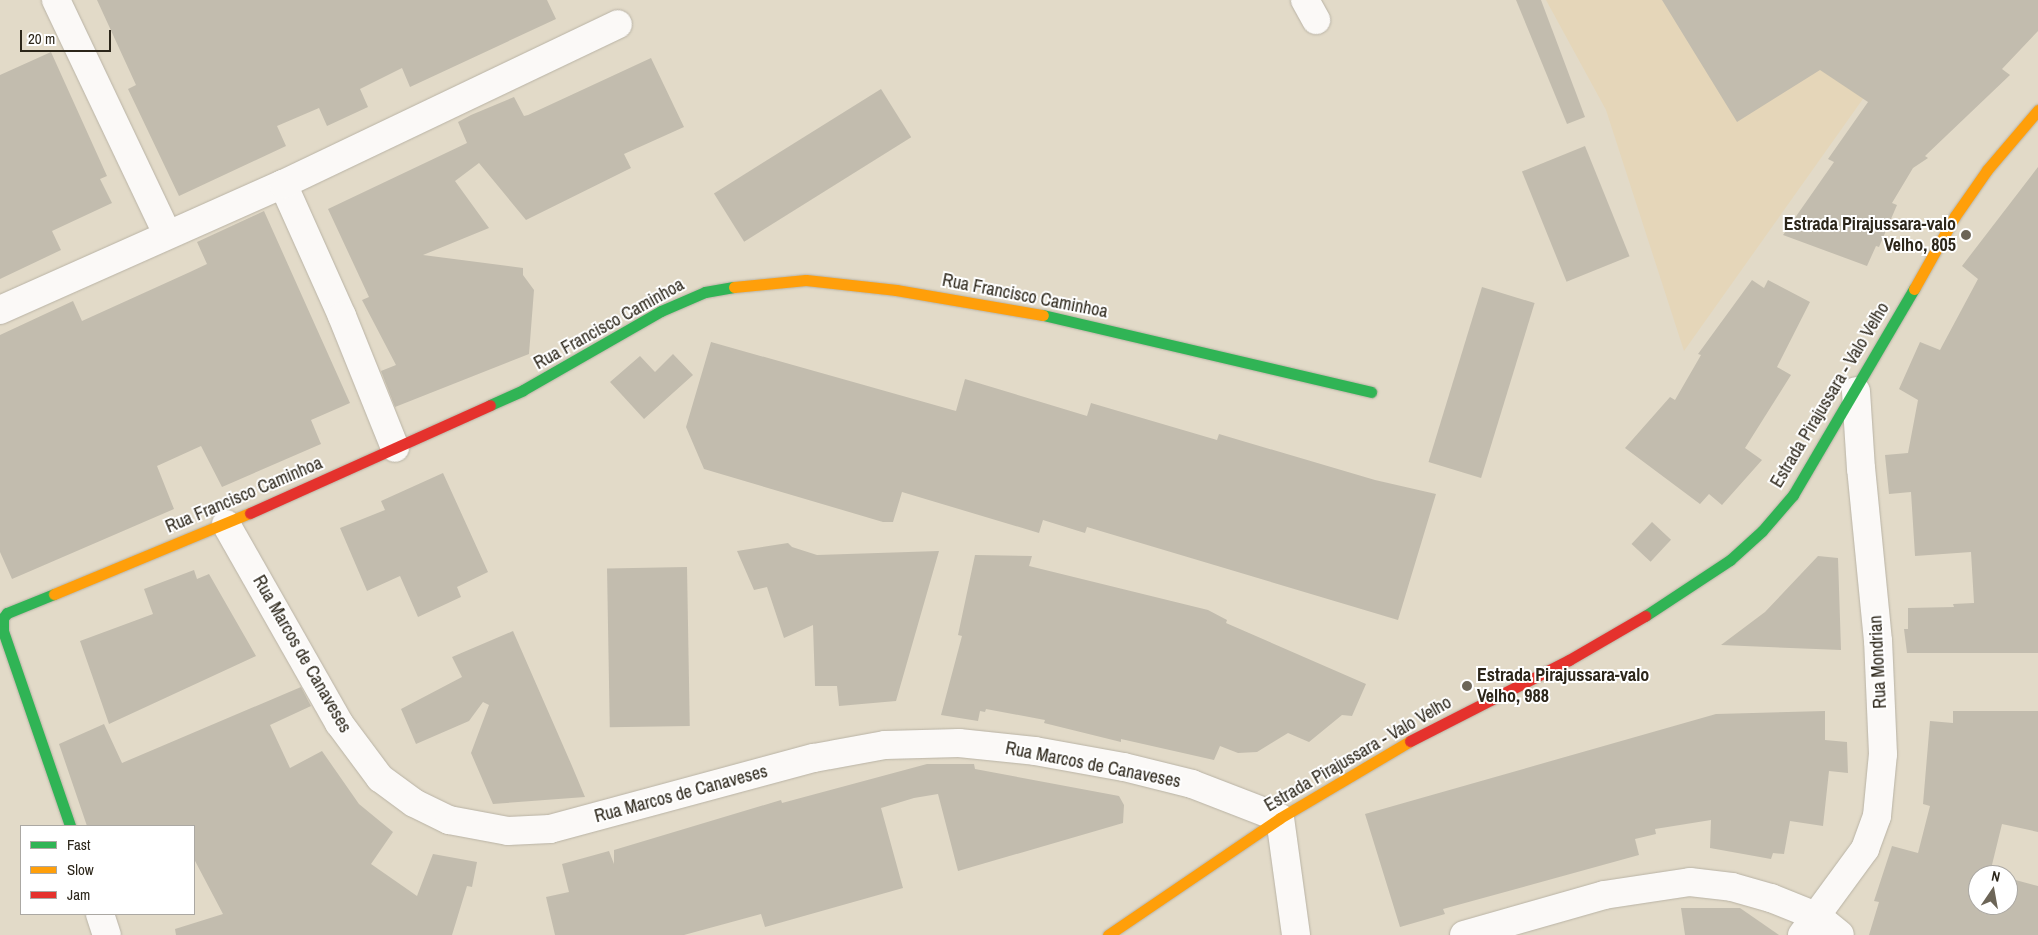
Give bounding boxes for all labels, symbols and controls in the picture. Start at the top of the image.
scale bar [22,20,114,52]
text: 20 m [28,28,55,49]
place label: Estrada Pirajussara-valo Velho, 805 [1784,214,1956,256]
marker: Estrada Pirajussara-valo Velho, 805 [1960,229,1972,241]
street label: Rua Francisco Caminhoa [940,269,1110,323]
street label: Rua Francisco Caminhoa [530,274,688,374]
street label: Estrada Pirajussara - Valo Velho [1766,298,1894,492]
street label: Rua Francisco Caminhoa [162,452,326,538]
street label: Rua Marcos de Canaveses [248,572,356,736]
street label: Rua Mondrian [1865,615,1891,709]
place label: Estrada Pirajussara-valo Velho, 988 [1477,665,1649,708]
marker: Estrada Pirajussara-valo Velho, 988 [1461,680,1473,692]
street label: Estrada Pirajussara - Valo Velho [1261,692,1455,816]
street label: Rua Marcos de Canaveses [1004,737,1182,793]
street label: Rua Marcos de Canaveses [592,761,770,827]
legend [20,825,195,915]
text: Fast [67,834,90,855]
text: Slow [67,859,94,880]
north arrow [1968,865,2018,915]
text: N [1990,867,2002,886]
text: Jam [67,884,90,905]

